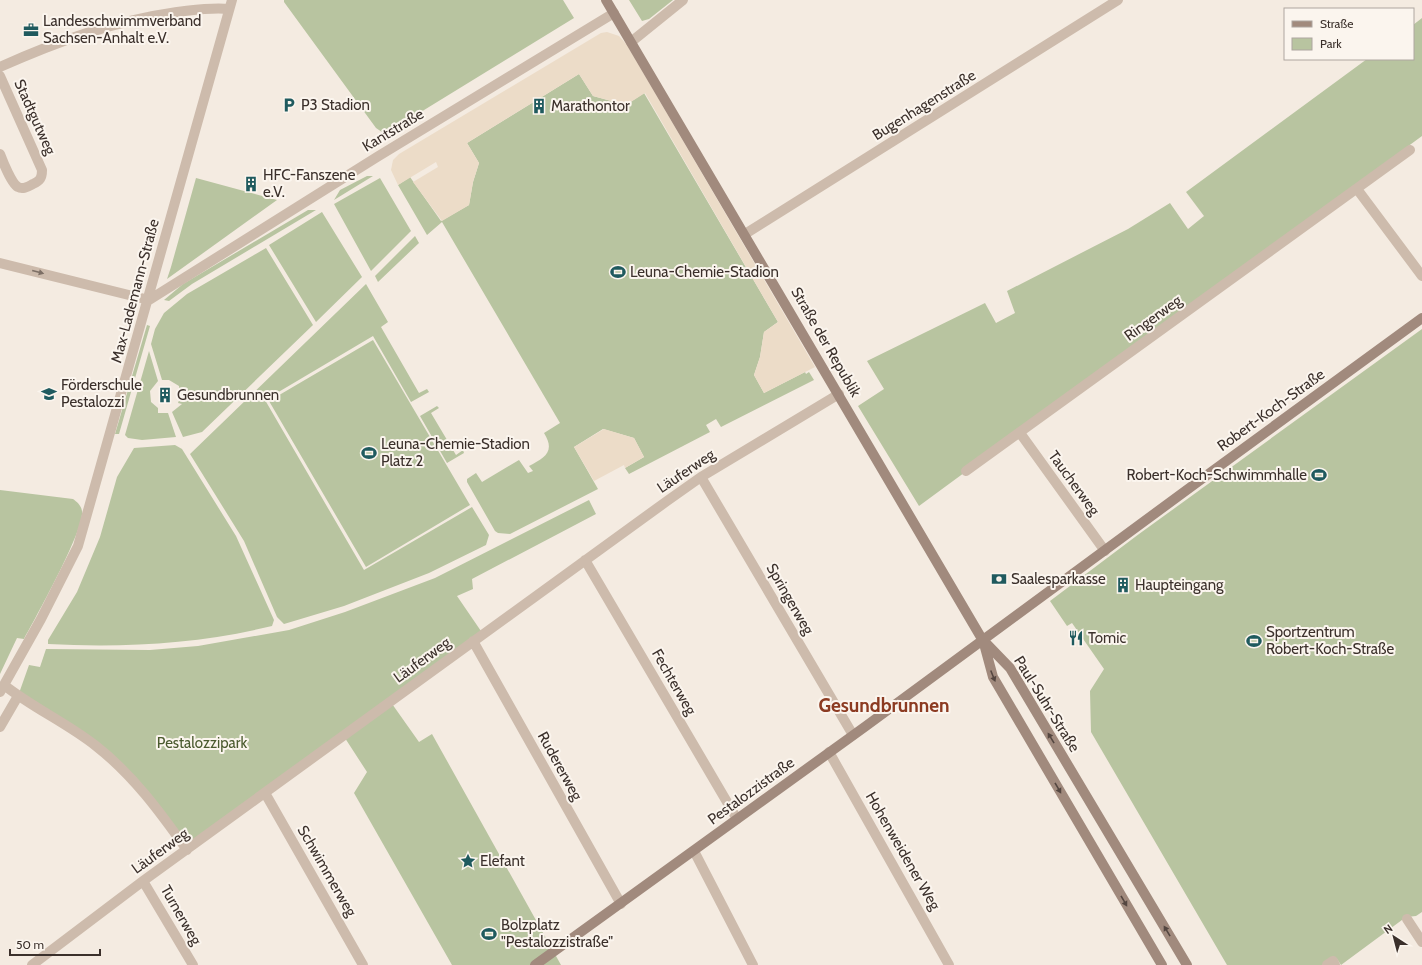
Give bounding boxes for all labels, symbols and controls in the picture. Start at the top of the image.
legend [1284,8,1414,60]
place label: Landesschwimmverband Sachsen-Anhalt e.V. [43,12,201,47]
text: Straße [1320,16,1353,31]
office icon: Landesschwimmverband Sachsen-Anhalt e.V. [22,21,40,39]
text: Park [1320,36,1342,51]
street label: Bugenhagenstraße [869,66,979,144]
street label: Stadtgutweg [10,77,60,158]
parking icon: P3 Stadion [280,96,298,114]
place label: P3 Stadion [301,96,370,114]
building icon: Marathontor [530,97,548,115]
place label: Marathontor [551,97,630,115]
street label: Kantstraße [359,105,427,155]
place label: HFC-Fanszene e.V. [263,166,356,201]
building icon: HFC-Fanszene e.V. [242,175,260,193]
street label: Max-Lademann-Straße [107,217,163,365]
sports icon: Leuna-Chemie-Stadion [609,263,627,281]
place label: Leuna-Chemie-Stadion [630,263,779,281]
one-way arrow [32,269,44,275]
street label: Straße der Republik [787,284,865,400]
street label: Ringerweg [1121,291,1186,345]
street label: Robert-Koch-Straße [1214,365,1328,455]
place label: Förderschule Pestalozzi [61,376,142,411]
school or university icon: Förderschule Pestalozzi [40,385,58,403]
building icon: Gesundbrunnen [156,386,174,404]
place label: Gesundbrunnen [177,386,279,404]
place label: Leuna-Chemie-Stadion Platz 2 [381,435,530,470]
sports icon: Leuna-Chemie-Stadion Platz 2 [360,444,378,462]
street label: Läuferweg [654,445,719,497]
street label: Taucherweg [1045,447,1104,519]
place label: Robert-Koch-Schwimmhalle [1127,466,1307,484]
sports icon: Robert-Koch-Schwimmhalle [1310,466,1328,484]
street label: Springerweg [762,560,818,638]
bank icon: Saalesparkasse [990,570,1008,588]
place label: Saalesparkasse [1011,570,1106,588]
building icon: Haupteingang [1114,576,1132,594]
place label: Haupteingang [1135,576,1224,594]
place label: Sportzentrum Robert-Koch-Straße [1266,623,1395,658]
restaurant icon: Tomic [1067,629,1085,647]
place label: Tomic [1088,629,1126,647]
sports icon: Sportzentrum Robert-Koch-Straße [1245,632,1263,650]
street label: Läuferweg [390,633,454,687]
street label: Fechterweg [648,646,700,719]
street label: Paul-Suhr-Straße [1010,653,1084,756]
one-way arrow [991,670,997,682]
district label: Gesundbrunnen [818,694,950,717]
street label: Rudererweg [534,729,586,804]
one-way arrow [1048,732,1055,744]
park label: Pestalozzipark [157,734,247,752]
street label: Pestalozzistraße [704,753,798,828]
one-way arrow [1055,782,1062,794]
street label: Hohenweidener Weg [862,789,944,914]
street label: Schwimmerweg [294,822,361,920]
street label: Läuferweg [128,824,192,878]
place icon: Elefant [459,852,477,870]
place label: Elefant [480,852,525,870]
street label: Turnerweg [157,882,206,949]
one-way arrow [1120,895,1127,907]
place label: Bolzplatz "Pestalozzistraße" [501,916,613,951]
north arrow [1374,917,1414,957]
text: N [1381,921,1395,937]
sports icon: Bolzplatz "Pestalozzistraße" [480,925,498,943]
one-way arrow [1163,926,1171,936]
scale bar [10,931,100,957]
text: 50 m [16,937,44,952]

